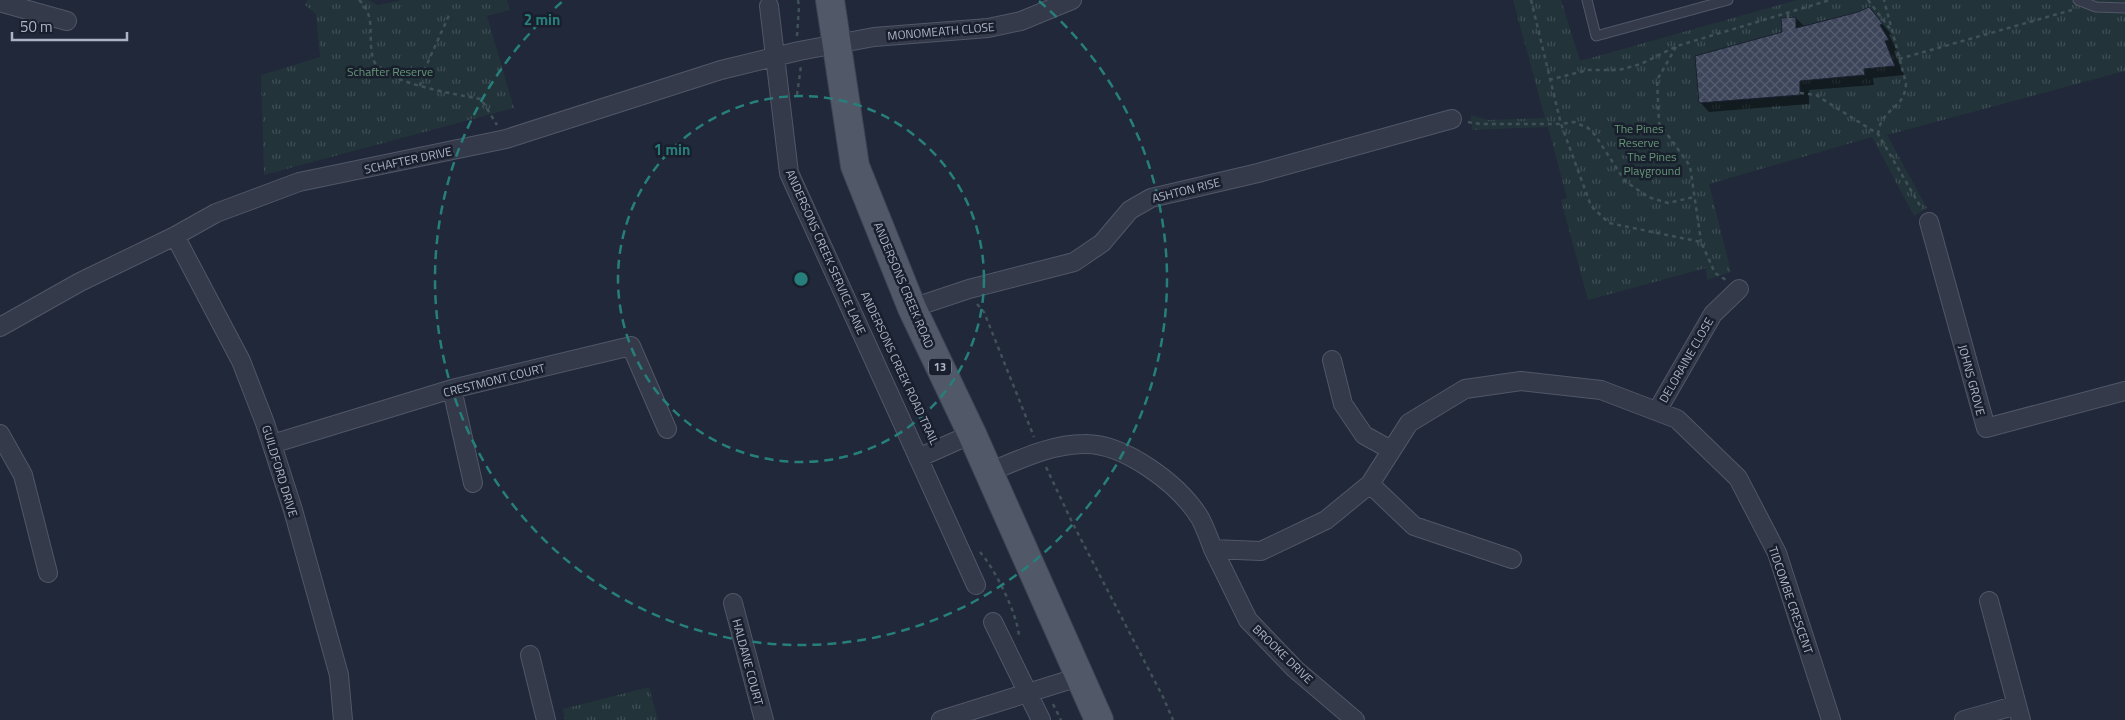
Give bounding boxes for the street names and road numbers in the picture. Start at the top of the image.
street label: MONOMEATH CLOSE [887,17,996,45]
street label: SCHAFTER DRIVE [362,141,454,179]
street label: ANDERSONS CREEK SERVICE LANE [781,166,871,338]
street label: ASHTON RISE [1150,172,1223,208]
street label: ANDERSONS CREEK ROAD [869,219,939,351]
street label: ANDERSONS CREEK ROAD TRAIL [856,288,944,448]
street label: DELORAINE CLOSE [1654,313,1718,406]
street label: JOHNS GROVE [1953,342,1991,418]
street label: CRESTMONT COURT [441,358,547,402]
road number: 13 [929,358,951,376]
street label: GUILDFORD DRIVE [257,423,303,520]
street label: TIDCOMBE CRESCENT [1764,544,1819,657]
street label: HALDANE COURT [727,617,769,708]
street label: BROOKE DRIVE [1248,620,1318,688]

